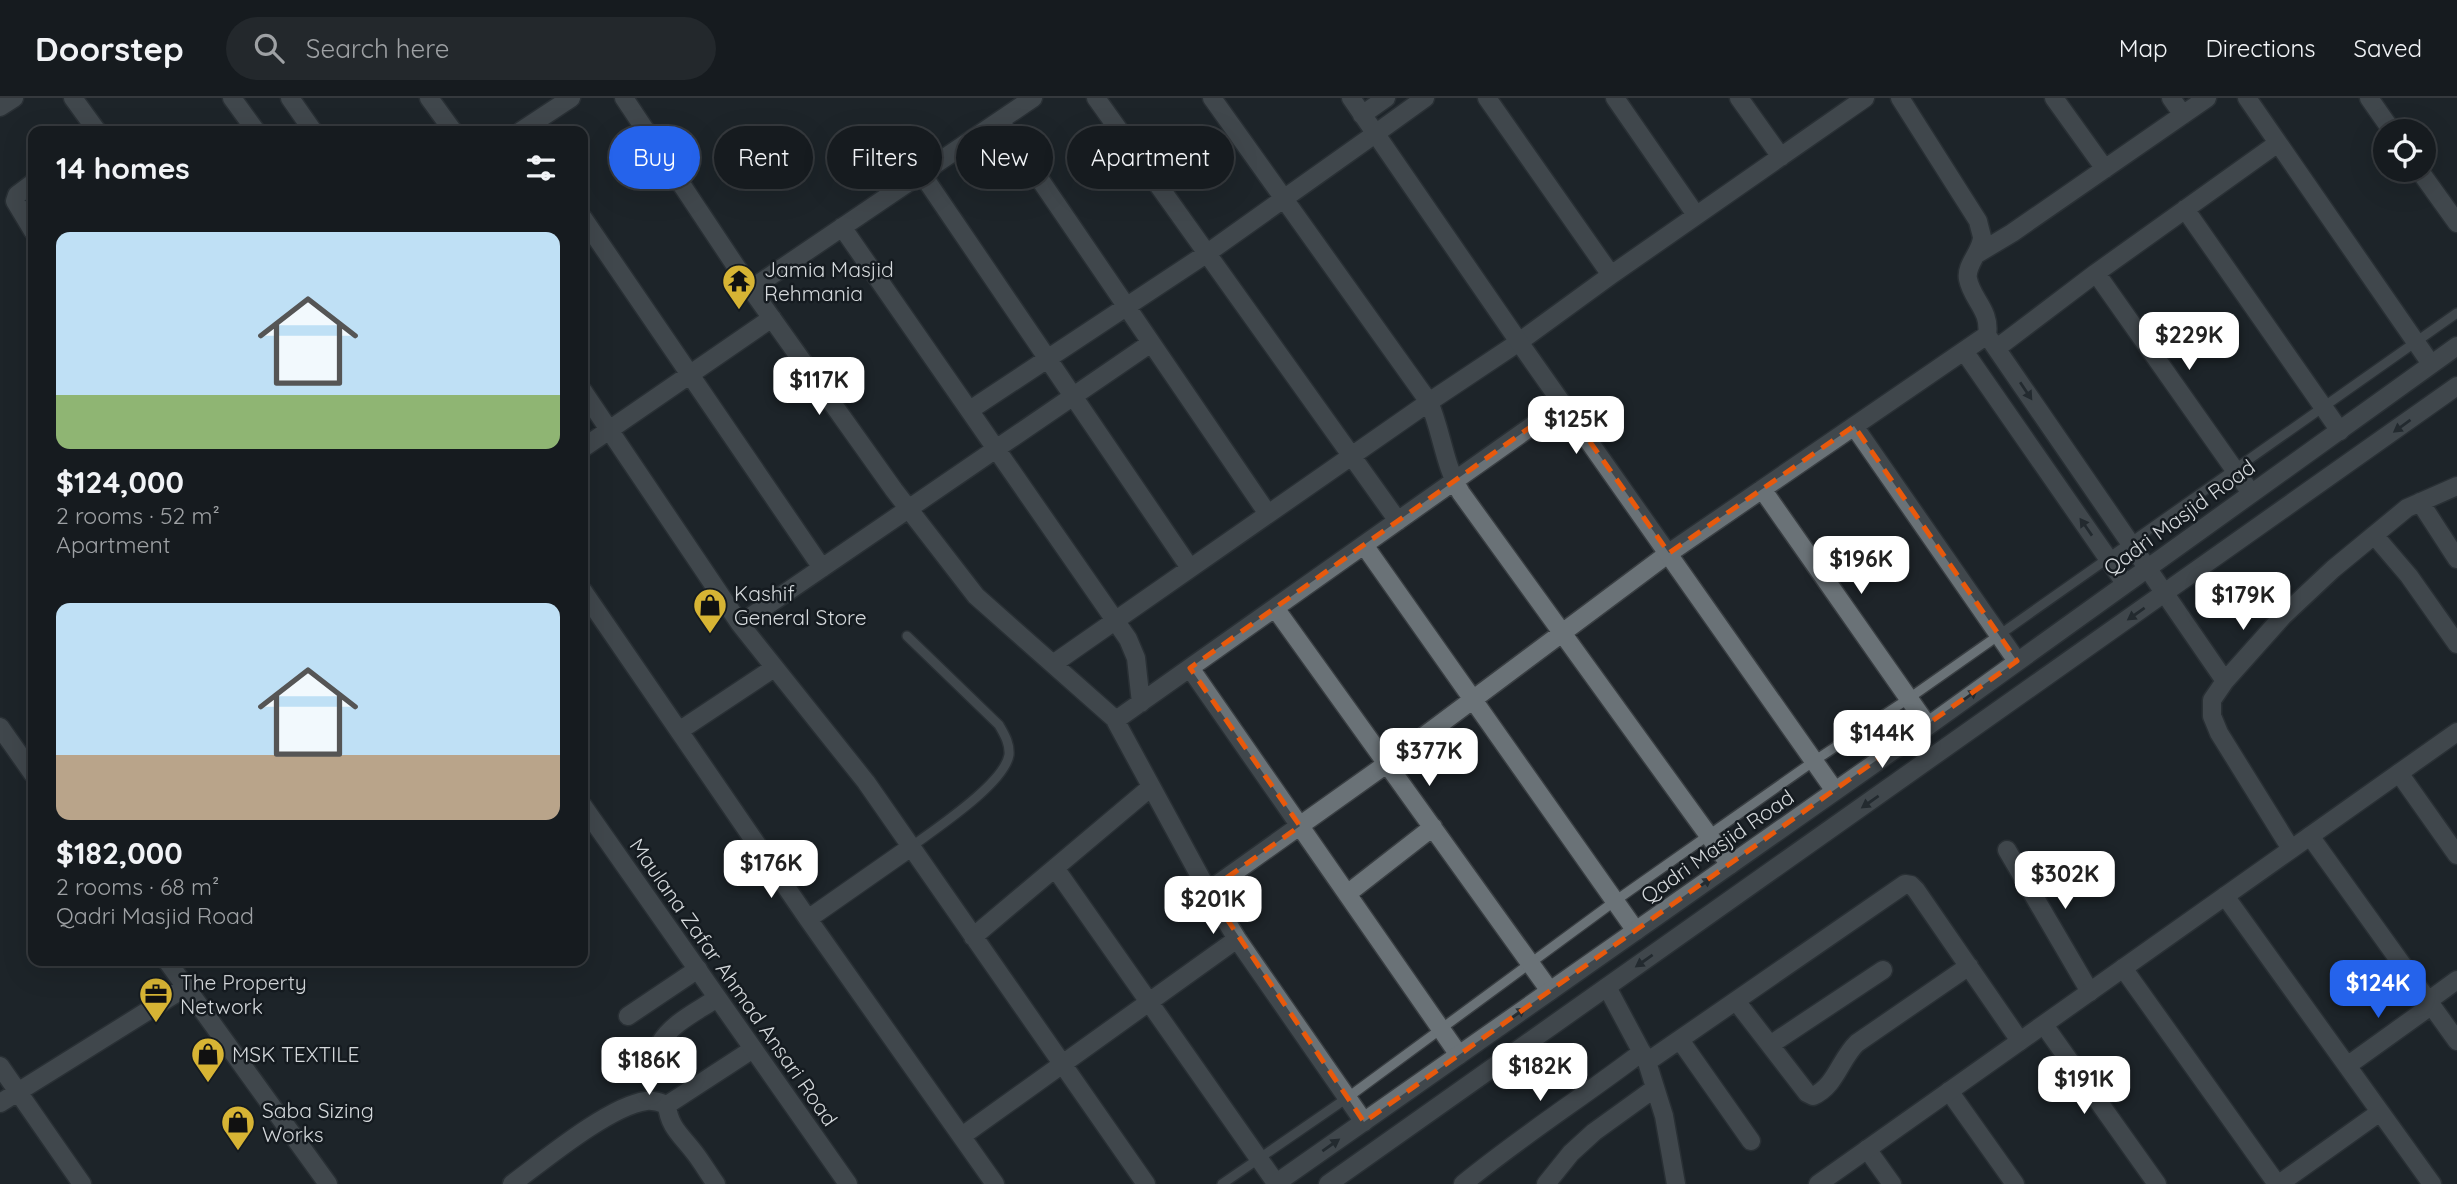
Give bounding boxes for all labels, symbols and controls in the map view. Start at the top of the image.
search box [226,17,716,80]
text: Doorstep [35,28,184,69]
icon: search [250,29,288,67]
text: Search here [306,32,449,65]
text: Map [2119,33,2168,63]
text: Directions [2206,33,2316,63]
text: Saved [2354,33,2422,63]
map controls [2373,119,2436,182]
button: locate [2373,119,2436,182]
chip: Buy [609,126,700,189]
chip: Rent [714,126,813,189]
chip: Filters [827,126,942,189]
chip: New [956,126,1053,189]
chip: Apartment [1067,126,1234,189]
text: 14 homes [56,149,190,187]
icon: filters [522,149,560,187]
place label: Jamia Masjid Rehmania [764,256,894,306]
temple icon: Jamia Masjid Rehmania [720,262,758,311]
icon: home [245,278,371,404]
pin: $229K [2140,313,2238,372]
text: $229K [2155,320,2223,349]
pin: $117K [770,358,868,417]
text: $117K [789,365,849,394]
one-way arrow [2019,382,2033,400]
pin: $125K [1527,396,1625,456]
text: $125K [1544,404,1608,433]
one-way arrow [2393,419,2411,433]
street label: Qadri Masjid Road [2098,453,2260,581]
text: $124,000 [56,463,184,501]
text: 2 rooms · 52 m² [56,501,220,530]
one-way arrow [2079,518,2093,536]
text: Apartment [56,530,170,559]
pin: $196K [1812,536,1910,596]
text: $196K [1829,544,1893,573]
pin: $179K [2194,573,2292,632]
place label: Kashif General Store [734,580,867,630]
text: $179K [2211,580,2275,609]
shop icon: Kashif General Store [691,586,729,635]
one-way arrow [2127,607,2145,621]
icon: home [245,649,371,775]
one-way arrow [1960,689,1978,703]
pin: $144K [1833,710,1931,770]
text: $144K [1850,718,1914,747]
pin: $377K [1380,728,1478,788]
text: $377K [1396,736,1462,765]
street label: Qadri Masjid Road [1636,784,1798,908]
one-way arrow [1861,794,1879,808]
street label: Maulana Zafar Ahmad Ansari Road [624,833,844,1131]
text: $182,000 [56,834,183,872]
pin: $176K [722,840,820,900]
text: $176K [740,848,802,877]
pin: $302K [2016,852,2114,911]
text: $302K [2031,859,2099,888]
text: 2 rooms · 68 m² [56,872,219,901]
pin: $201K [1164,876,1262,936]
one-way arrow [1694,877,1712,891]
text: $201K [1181,884,1245,913]
text: Qadri Masjid Road [56,901,254,930]
one-way arrow [1635,954,1653,968]
pin: $124K [2329,960,2427,1020]
text: $124K [2346,968,2410,997]
place label: The Property Network [180,969,307,1019]
office icon: The Property Network [137,975,175,1024]
one-way arrow [1508,1007,1526,1021]
shop icon: MSK TEXTILE [189,1035,227,1084]
pin: $186K [600,1038,698,1097]
place label: MSK TEXTILE [232,1041,359,1067]
pin: $182K [1491,1044,1589,1103]
text: $186K [617,1045,681,1074]
text: $182K [1508,1051,1572,1080]
pin: $191K [2035,1056,2133,1116]
text: $191K [2054,1064,2114,1093]
place label: Saba Sizing Works [262,1097,374,1147]
shop icon: Saba Sizing Works [219,1103,257,1152]
one-way arrow [1322,1138,1340,1152]

